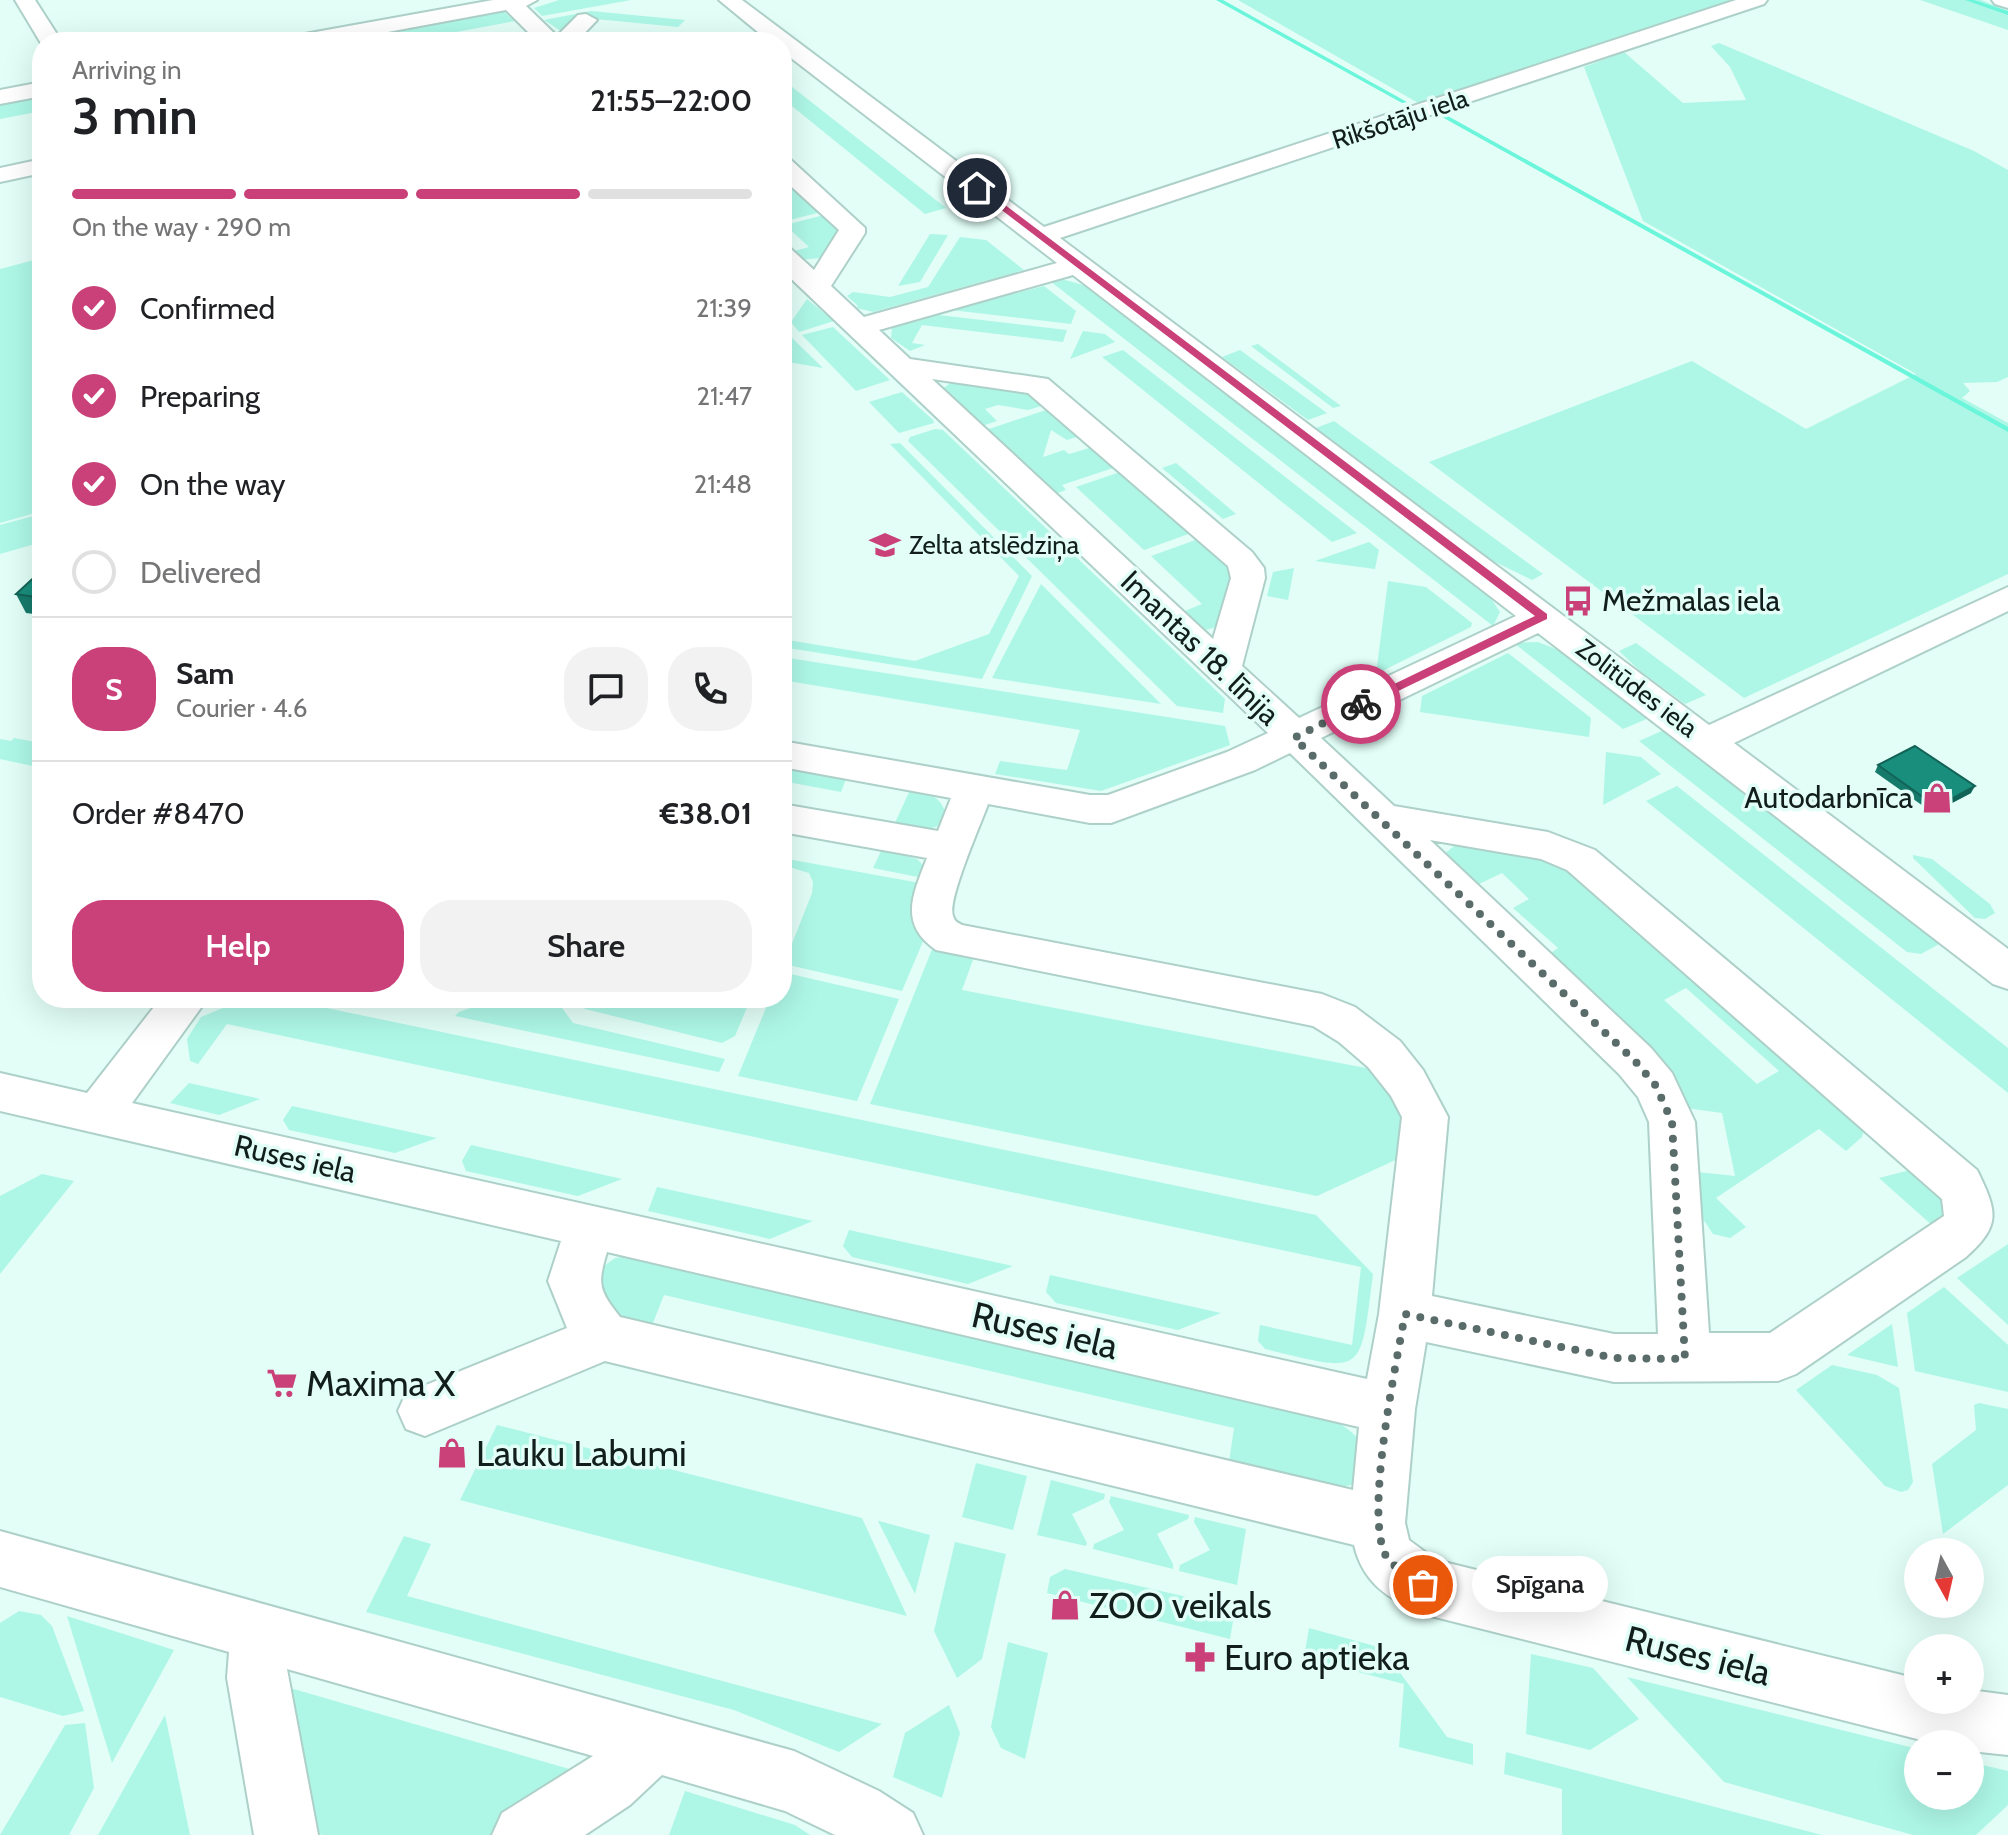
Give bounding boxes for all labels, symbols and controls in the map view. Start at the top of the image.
text: Arriving in [72,54,182,86]
text: 21:55–22:00 [590,82,752,119]
street label: Rikšotāju iela [1328,82,1473,156]
text: 3 min [72,84,198,147]
pin [943,154,1011,222]
icon: home [955,166,999,210]
text: On the way · 290 m [72,211,291,243]
icon: check [72,286,116,330]
text: Confirmed [140,290,275,327]
text: 21:39 [696,292,752,324]
icon: check [72,374,116,418]
text: Preparing [140,378,260,415]
text: 21:47 [696,380,752,412]
icon: check [72,462,116,506]
text: On the way [140,466,285,503]
text: 21:48 [694,468,752,500]
school or university icon: Zelta atslēdziņa [868,528,902,562]
place label: Zelta atslēdziņa [909,529,1080,562]
text: Delivered [140,554,261,591]
street label: Imantas 18. līnija [1113,563,1288,733]
place label: Mežmalas iela [1602,582,1781,619]
bus stop icon: Mežmalas iela [1561,584,1595,618]
street label: Zolitūdes iela [1570,632,1704,744]
button: chat [564,647,648,731]
button: phone [668,647,752,731]
text: Sam [176,655,234,692]
courier [1321,664,1401,744]
text: S [105,671,123,708]
icon: bike [1339,682,1383,726]
text: Courier · 4.6 [176,692,308,724]
place label: Autodarbnīca [1744,779,1914,816]
shop icon: Autodarbnīca [1920,781,1954,815]
text: Order #8470 [72,795,245,832]
text: €38.01 [660,795,752,832]
button: Help [72,900,404,992]
button: Share [420,900,752,992]
street label: Ruses iela [231,1127,360,1191]
street label: Ruses iela [968,1292,1122,1368]
place label: Maxima X [306,1361,456,1405]
supermarket icon: Maxima X [265,1366,299,1400]
place label: Lauku Labumi [476,1431,687,1475]
shop icon: Lauku Labumi [435,1436,469,1470]
north arrow [1904,1538,1984,1618]
map controls [1904,1538,1984,1810]
pin [1389,1551,1457,1619]
callout: Spīgana [1471,1557,1607,1613]
icon: bag [1401,1563,1445,1607]
text: Spīgana [1496,1568,1584,1600]
place label: ZOO veikals [1089,1583,1272,1627]
shop icon: ZOO veikals [1048,1588,1082,1622]
street label: Ruses iela [1621,1616,1775,1694]
button: + [1904,1634,1984,1714]
place label: Euro aptieka [1224,1635,1409,1679]
pharmacy icon: Euro aptieka [1183,1640,1217,1674]
button: − [1904,1730,1984,1810]

